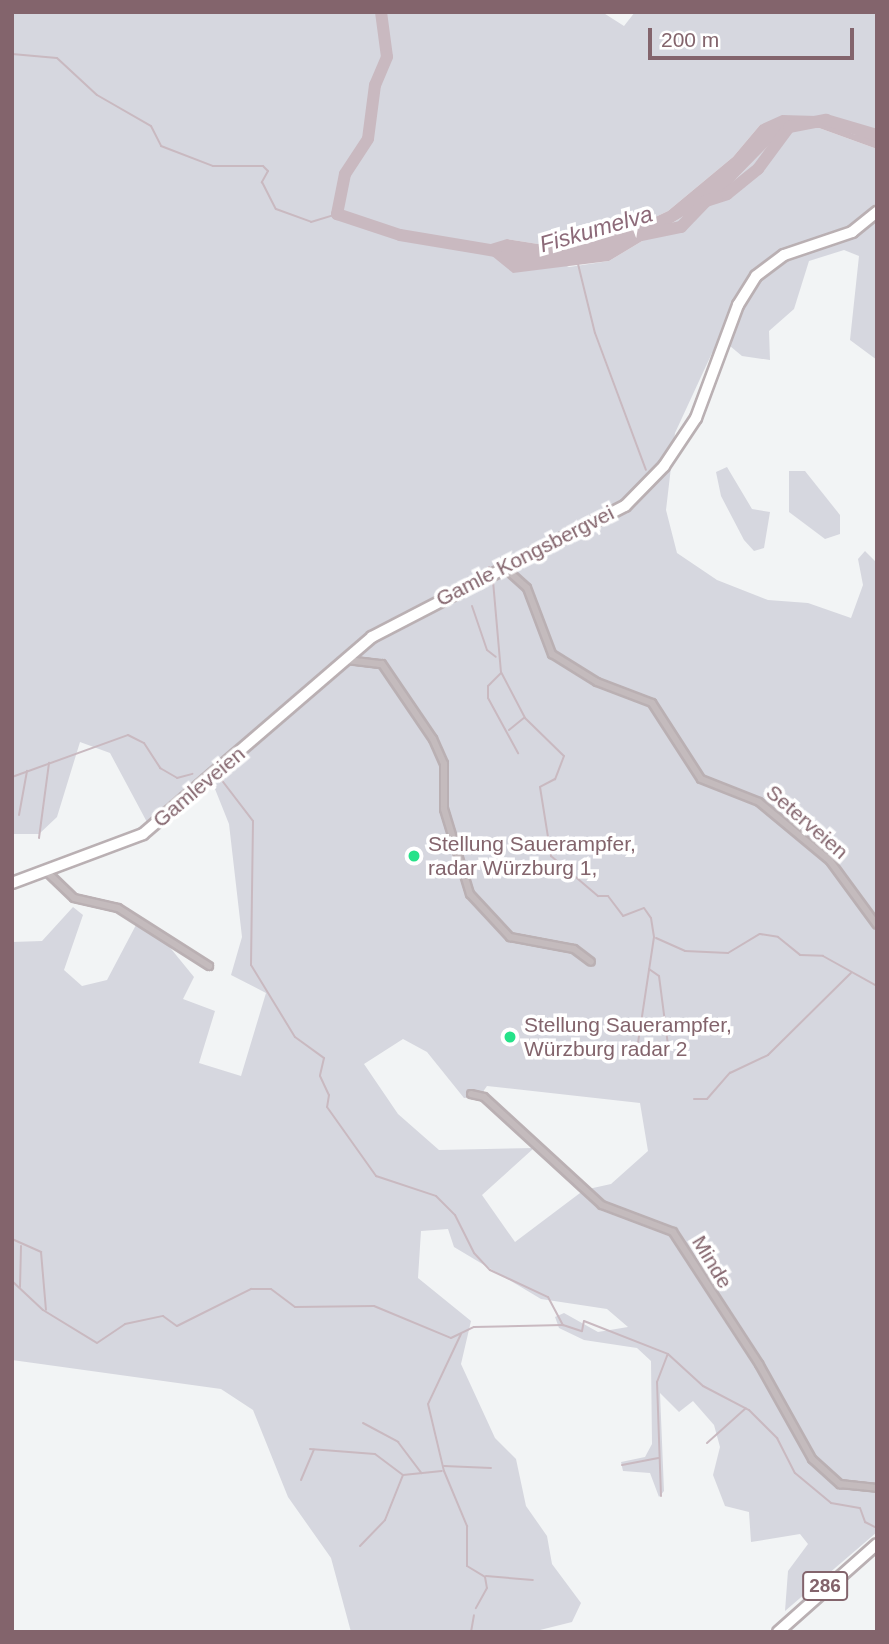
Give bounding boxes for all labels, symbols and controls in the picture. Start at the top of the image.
scale bar [651,14,858,58]
text: 200 m [661,28,719,51]
water label: Fiskumelva [536,200,656,258]
street label: Gamle Kongsbergvei [432,500,618,612]
street label: Gamleveien [148,741,250,833]
street label: Seterveien [761,780,853,864]
place label: Stellung Sauerampfer, radar Würzburg 1, [428,831,636,881]
marker: Stellung Sauerampfer, radar Würzburg 1, [406,848,422,864]
place label: Stellung Sauerampfer, Würzburg radar 2 [524,1012,732,1062]
marker: Stellung Sauerampfer, Würzburg radar 2 [502,1029,518,1045]
street label: Minde [686,1231,738,1293]
road number: 286 [800,1570,850,1602]

